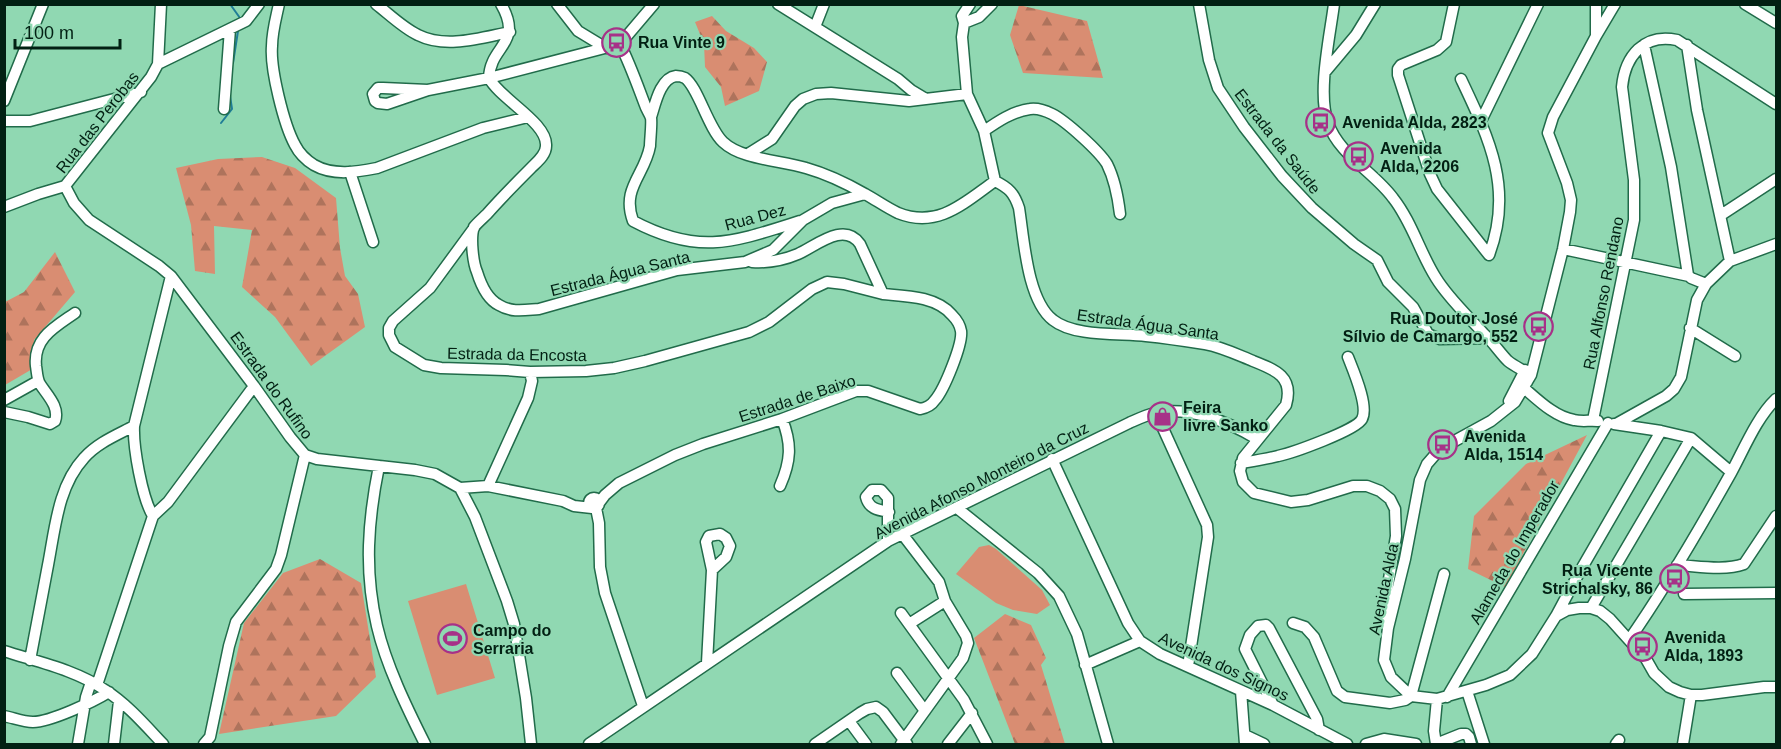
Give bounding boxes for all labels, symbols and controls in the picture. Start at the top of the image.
scale bar [15,12,120,50]
text: 100 m [24,23,74,43]
bus stop icon: Rua Vinte 9 [601,26,633,58]
place label: Rua Vinte 9 [638,34,725,51]
street label: Rua das Perobas [53,68,142,176]
street label: Estrada da Saúde [1231,86,1324,197]
bus stop icon: Avenida Alda, 2823 [1305,106,1337,138]
place label: Avenida Alda, 2823 [1342,114,1487,131]
place label: Avenida Alda, 2206 [1380,140,1459,175]
bus stop icon: Avenida Alda, 2206 [1343,141,1375,173]
street label: Rua Dez [723,201,787,234]
street label: Rua Alfonso Rendano [1580,215,1627,371]
street label: Estrada Água Santa [548,247,692,299]
street label: Estrada Água Santa [1076,305,1220,343]
place label: Rua Doutor José Sílvio de Camargo, 552 [1343,310,1518,345]
bus stop icon: Rua Doutor José Sílvio de Camargo, 552 [1523,311,1555,343]
street label: Estrada do Rufino [227,328,316,442]
street label: Estrada da Encosta [447,345,587,364]
street label: Estrada de Baixo [737,372,858,425]
place label: Feira livre Sanko [1183,399,1269,434]
shop icon: Feira livre Sanko [1146,400,1178,432]
street label: Avenida Afonso Monteiro da Cruz [871,419,1091,542]
place label: Avenida Alda, 1514 [1464,428,1543,463]
bus stop icon: Avenida Alda, 1514 [1427,429,1459,461]
street label: Alameda do Imperador [1466,477,1563,627]
street label: Avenida Alda [1365,542,1402,636]
place label: Rua Vicente Strichalsky, 86 [1542,562,1653,597]
bus stop icon: Rua Vicente Strichalsky, 86 [1658,563,1690,595]
place label: Campo do Serraria [473,622,551,657]
sports icon: Campo do Serraria [436,623,468,655]
street label: Avenida dos Signos [1156,629,1291,704]
place label: Avenida Alda, 1893 [1664,629,1743,664]
bus stop icon: Avenida Alda, 1893 [1627,630,1659,662]

